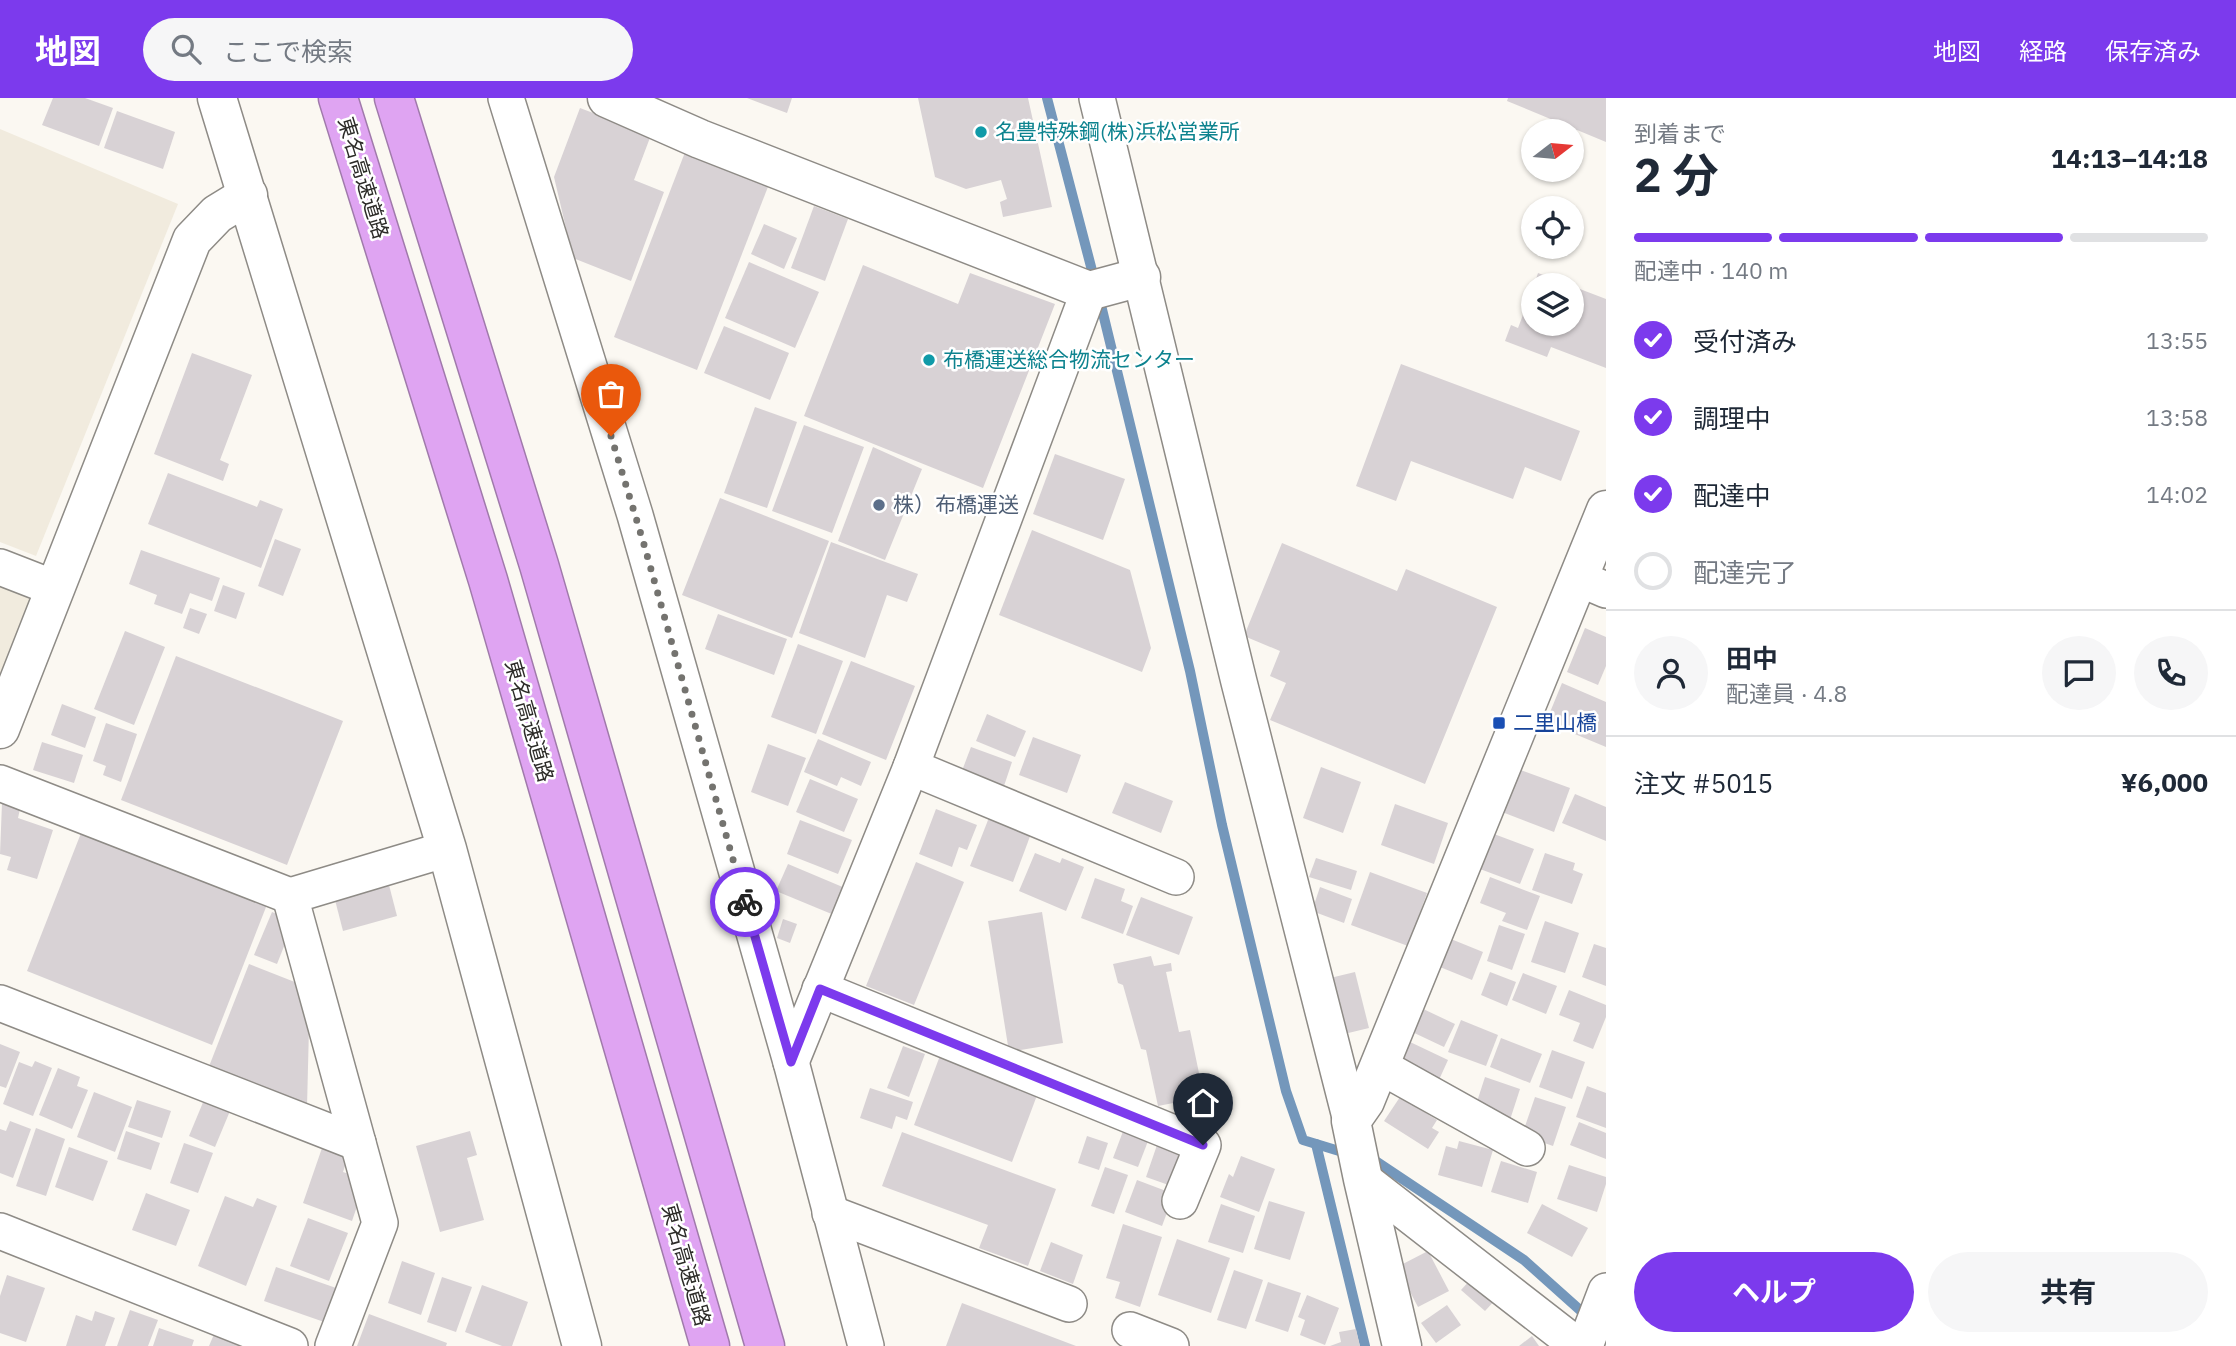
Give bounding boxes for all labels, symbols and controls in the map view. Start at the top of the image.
search box [143,18,633,81]
text: 地図 [35,29,101,72]
icon: search [167,30,205,68]
text: ここで検索 [223,34,353,68]
text: 地図 [1933,35,1981,67]
text: 経路 [2019,35,2067,67]
text: 保存済み [2105,35,2201,67]
street label: 東名高速道路 [332,113,396,242]
place label: 名豊特殊鋼(株)浜松営業所 [995,117,1240,145]
text: 到着まで [1634,118,1726,148]
north arrow [1521,119,1584,182]
map controls [1521,119,1584,336]
marker: 名豊特殊鋼(株)浜松営業所 [973,124,989,140]
text: 14:13–14:18 [2051,141,2208,175]
text: 2 分 [1634,145,1718,205]
button: locate [1521,196,1584,259]
text: 配達中 · 140 m [1634,255,1788,285]
button: layers [1521,273,1584,336]
icon: check [1634,321,1672,359]
text: 受付済み [1693,324,1797,358]
text: 13:55 [2146,325,2208,355]
place label: 布橋運送総合物流センター [943,345,1195,373]
marker: 布橋運送総合物流センター [921,352,937,368]
pin [581,364,641,436]
icon: bag [592,375,630,413]
icon: check [1634,398,1672,436]
text: 調理中 [1693,401,1771,435]
text: 13:58 [2146,402,2208,432]
icon: check [1634,475,1672,513]
text: 配達中 [1693,478,1771,512]
text: 14:02 [2146,479,2208,509]
place label: 株）布橋運送 [893,490,1019,518]
marker: 株）布橋運送 [871,497,887,513]
text: 配達完了 [1693,555,1797,589]
button: person [1634,636,1708,710]
button: chat [2042,636,2116,710]
button: phone [2134,636,2208,710]
text: 田中 [1726,641,1778,675]
street label: 東名高速道路 [499,656,561,785]
text: 配達員 · 4.8 [1726,678,1847,708]
place label: 二里山橋 [1513,708,1597,736]
marker: 二里山橋 [1491,715,1507,731]
text: ¥6,000 [2121,765,2208,799]
text: 注文 #5015 [1634,766,1773,800]
courier [710,867,780,937]
icon: bike [726,883,764,921]
pin [1173,1073,1233,1145]
icon: home [1184,1084,1222,1122]
street label: 東名高速道路 [656,1200,718,1329]
button: ヘルプ [1634,1252,1914,1332]
button: 共有 [1928,1252,2208,1332]

